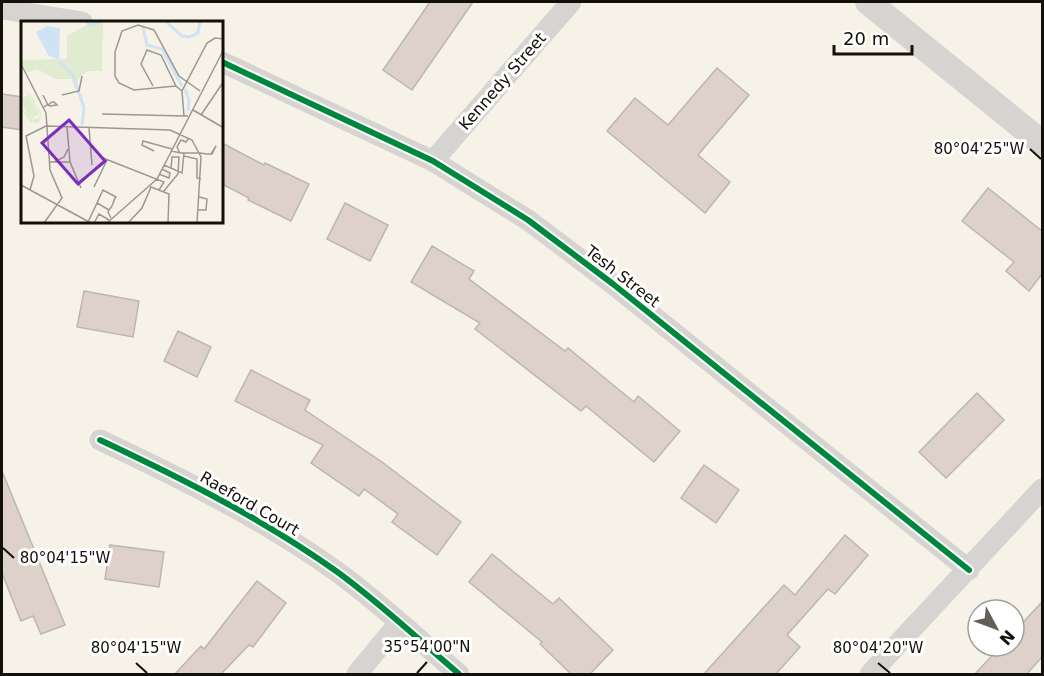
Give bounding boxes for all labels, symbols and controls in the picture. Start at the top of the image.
scale bar [834,18,912,56]
inset map [21,21,224,224]
text: 20 m [843,28,889,49]
street label: Kennedy Street [455,29,550,134]
text: 80°04'25"W [934,140,1024,158]
street label: Tesh Street [581,241,664,311]
street label: Raeford Court [197,467,303,539]
text: 80°04'15"W [20,549,110,567]
north arrow [966,598,1026,658]
text: N [995,626,1019,649]
text: 35°54'00"N [383,638,471,656]
text: 80°04'15"W [91,639,181,657]
text: 80°04'20"W [833,639,923,657]

